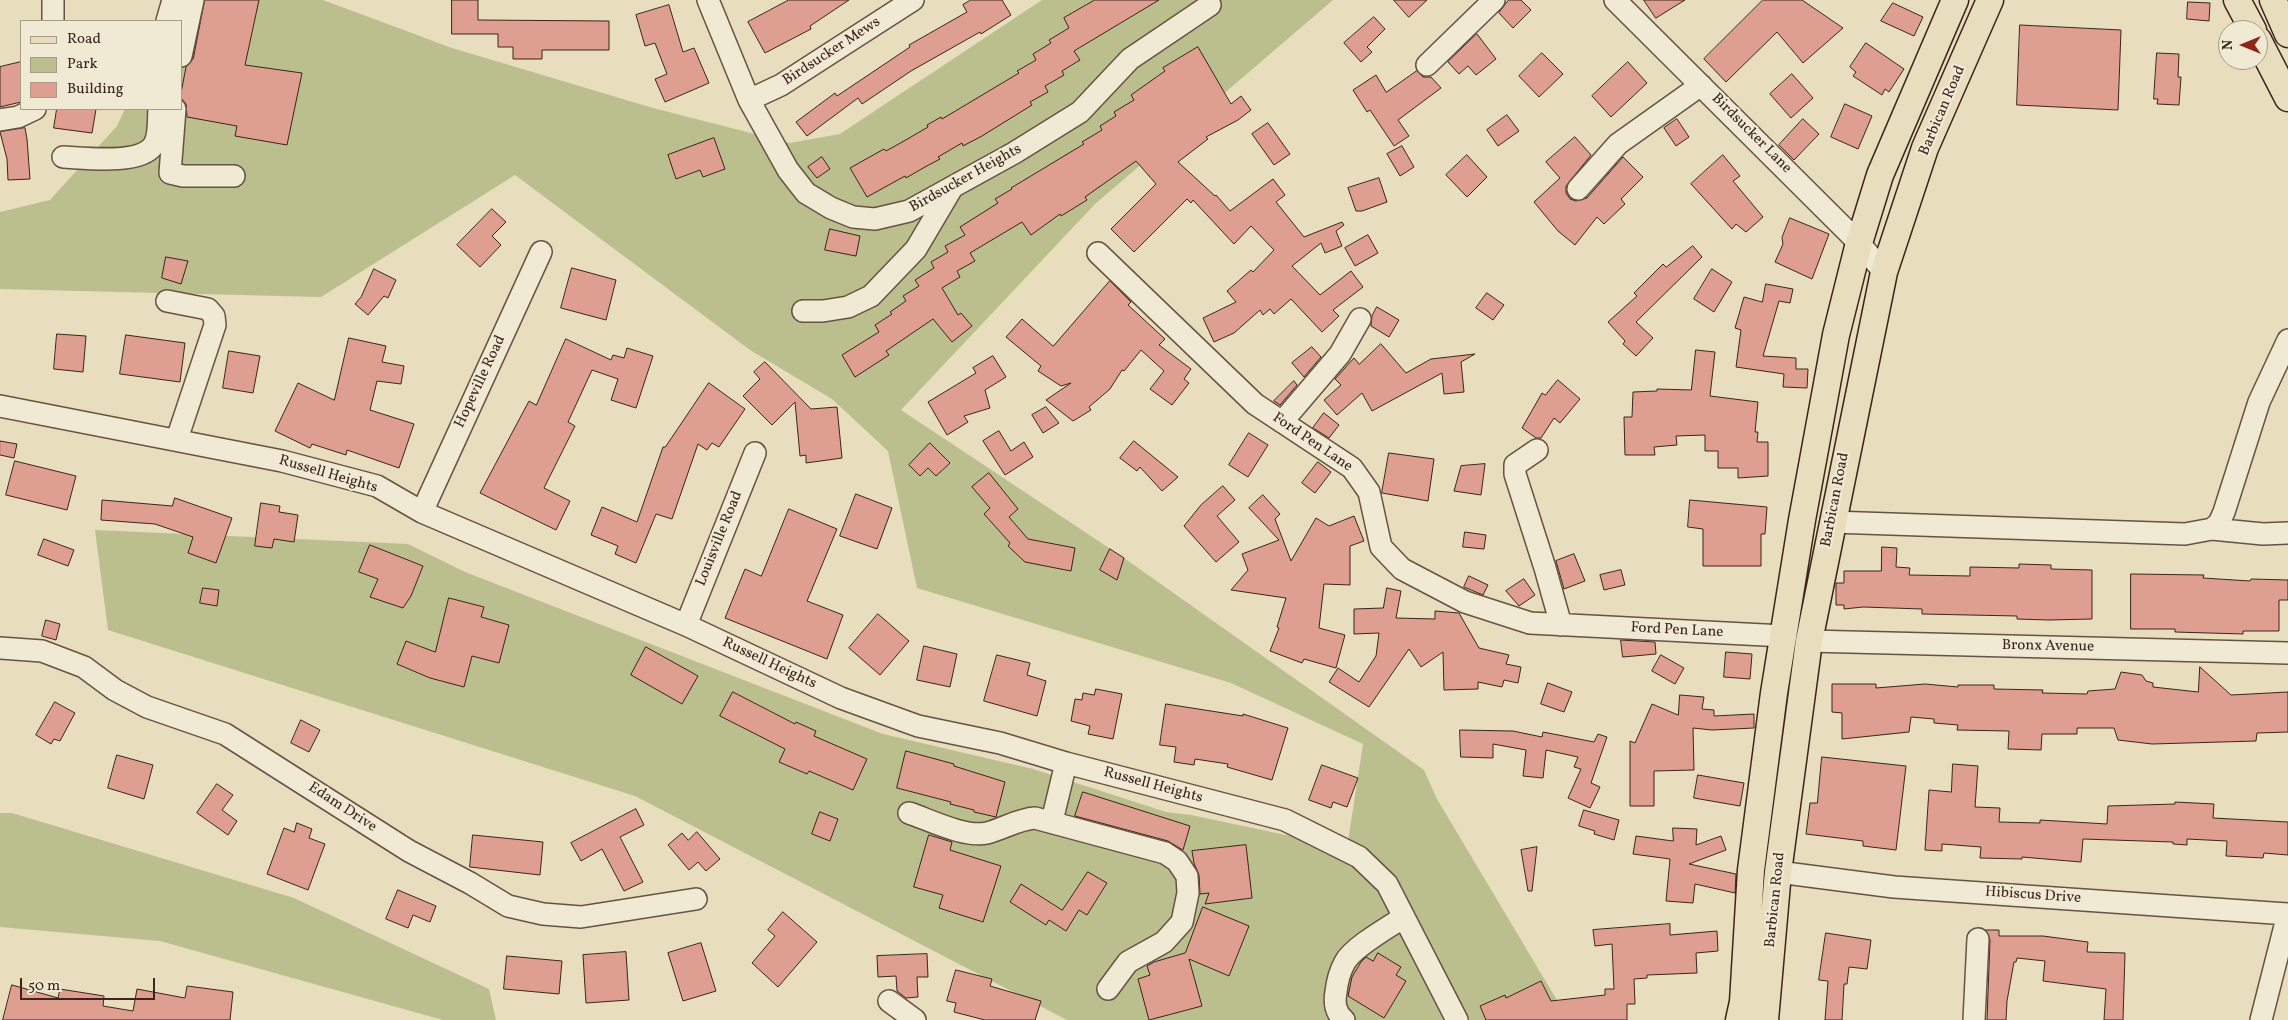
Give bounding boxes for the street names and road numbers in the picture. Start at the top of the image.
street label: Birdsucker Mews [780,14,884,90]
street label: Barbican Road [1916,63,1970,159]
street label: Birdsucker Lane [1707,90,1795,178]
street label: Birdsucker Heights [907,141,1025,217]
street label: Hopeville Road [452,333,510,431]
street label: Ford Pen Lane [1268,410,1356,476]
street label: Barbican Road [1818,451,1854,549]
street label: Russell Heights [277,452,379,498]
street label: Louisville Road [693,489,747,589]
street label: Ford Pen Lane [1630,620,1724,642]
street label: Russell Heights [719,634,819,694]
street label: Bronx Avenue [2002,637,2094,657]
street label: Russell Heights [1101,764,1205,808]
street label: Edam Drive [304,779,380,837]
street label: Barbican Road [1762,851,1790,949]
street label: Hibiscus Drive [1984,884,2082,908]

